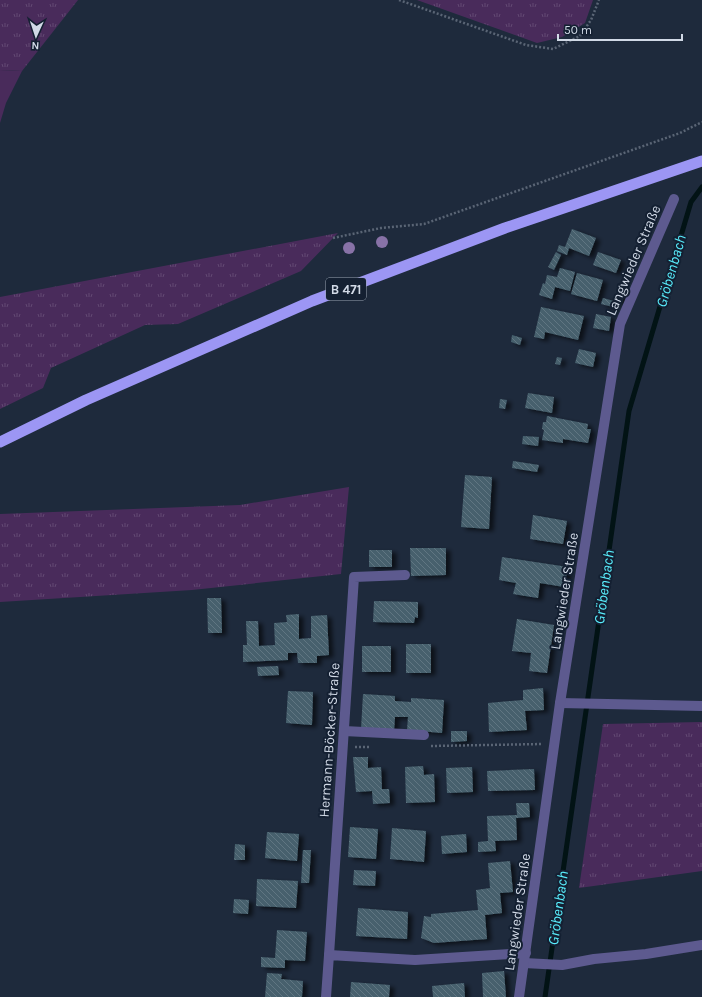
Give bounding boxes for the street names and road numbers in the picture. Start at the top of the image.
street label: Langwieder Straße [603,202,664,318]
road number: B 471 [326,278,366,300]
street label: Langwieder Straße [547,531,582,651]
street label: Hermann-Böcker-Straße [316,662,343,818]
street label: Langwieder Straße [501,852,534,972]

